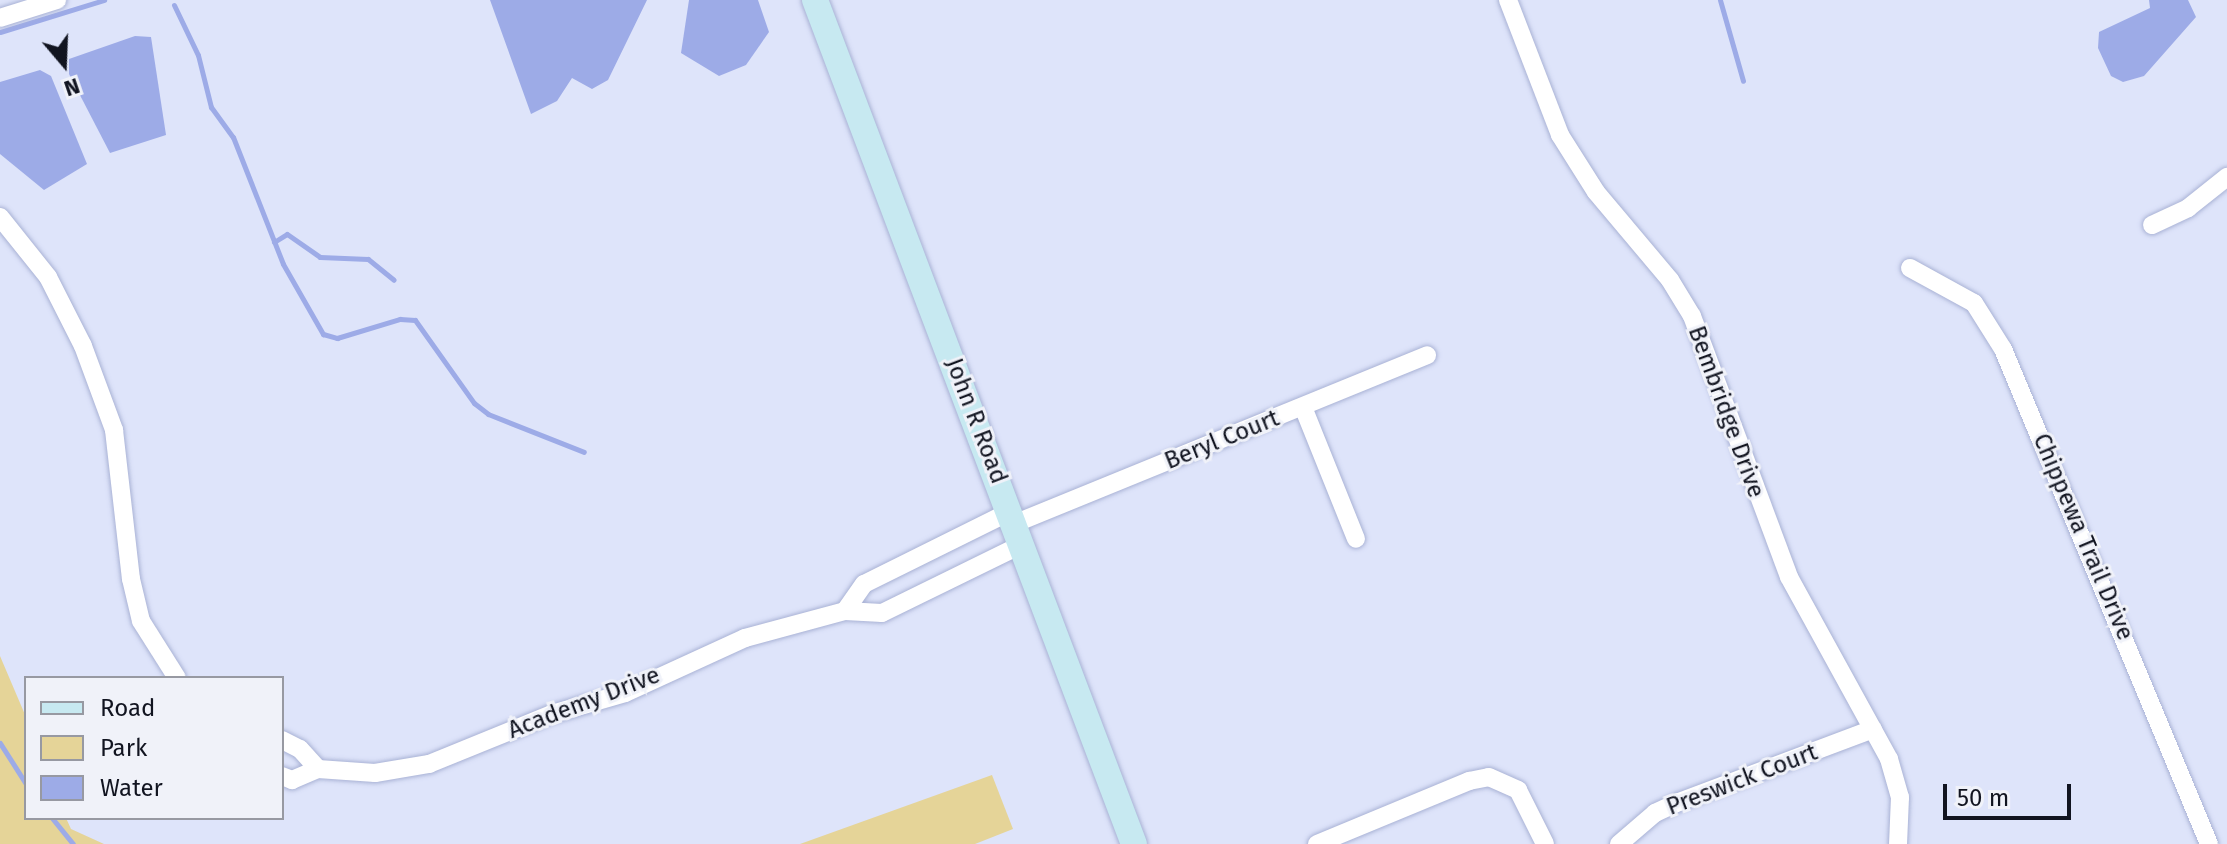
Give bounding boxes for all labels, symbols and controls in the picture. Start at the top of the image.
north arrow [24,24,104,104]
text: N [61,72,83,102]
street label: Bembridge Drive [1682,322,1770,502]
street label: John R Road [939,354,1013,488]
street label: Beryl Court [1161,404,1283,476]
street label: Chippewa Trail Drive [2026,429,2140,645]
street label: Academy Drive [504,661,664,745]
legend [24,676,284,820]
text: Road [100,694,155,722]
text: Park [100,734,147,762]
street label: Preswick Court [1663,738,1821,822]
scale bar [1947,768,2075,818]
text: Water [100,774,163,802]
text: 50 m [1957,784,2009,812]

